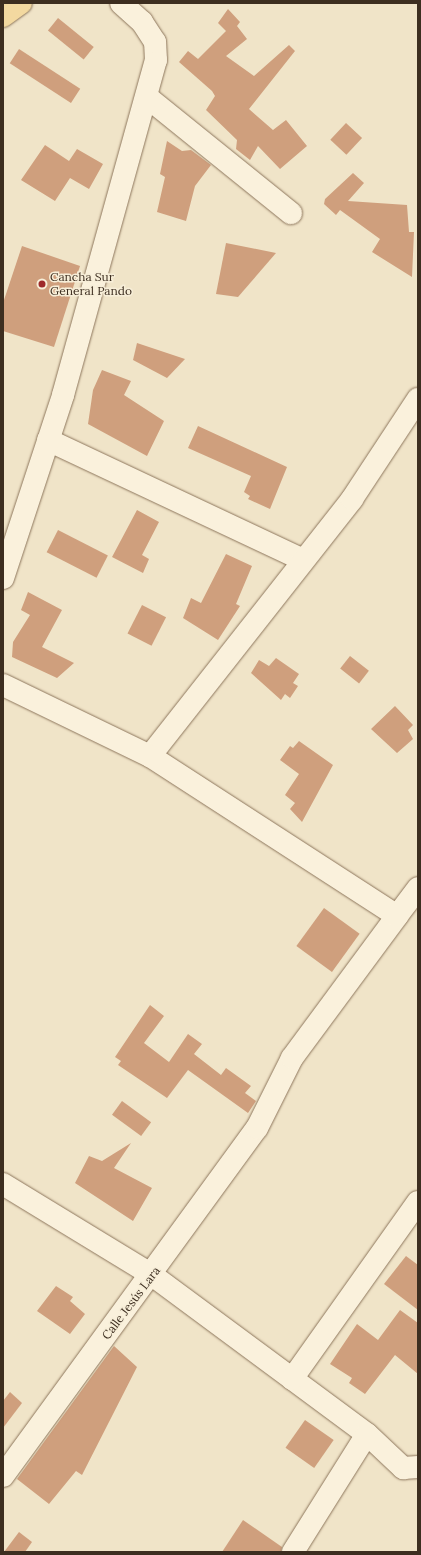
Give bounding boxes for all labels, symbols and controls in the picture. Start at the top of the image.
place label: Cancha Sur General Pando [50,270,132,298]
marker: Cancha Sur General Pando [37,279,47,289]
street label: Calle Jesús Lara [99,1264,163,1342]

